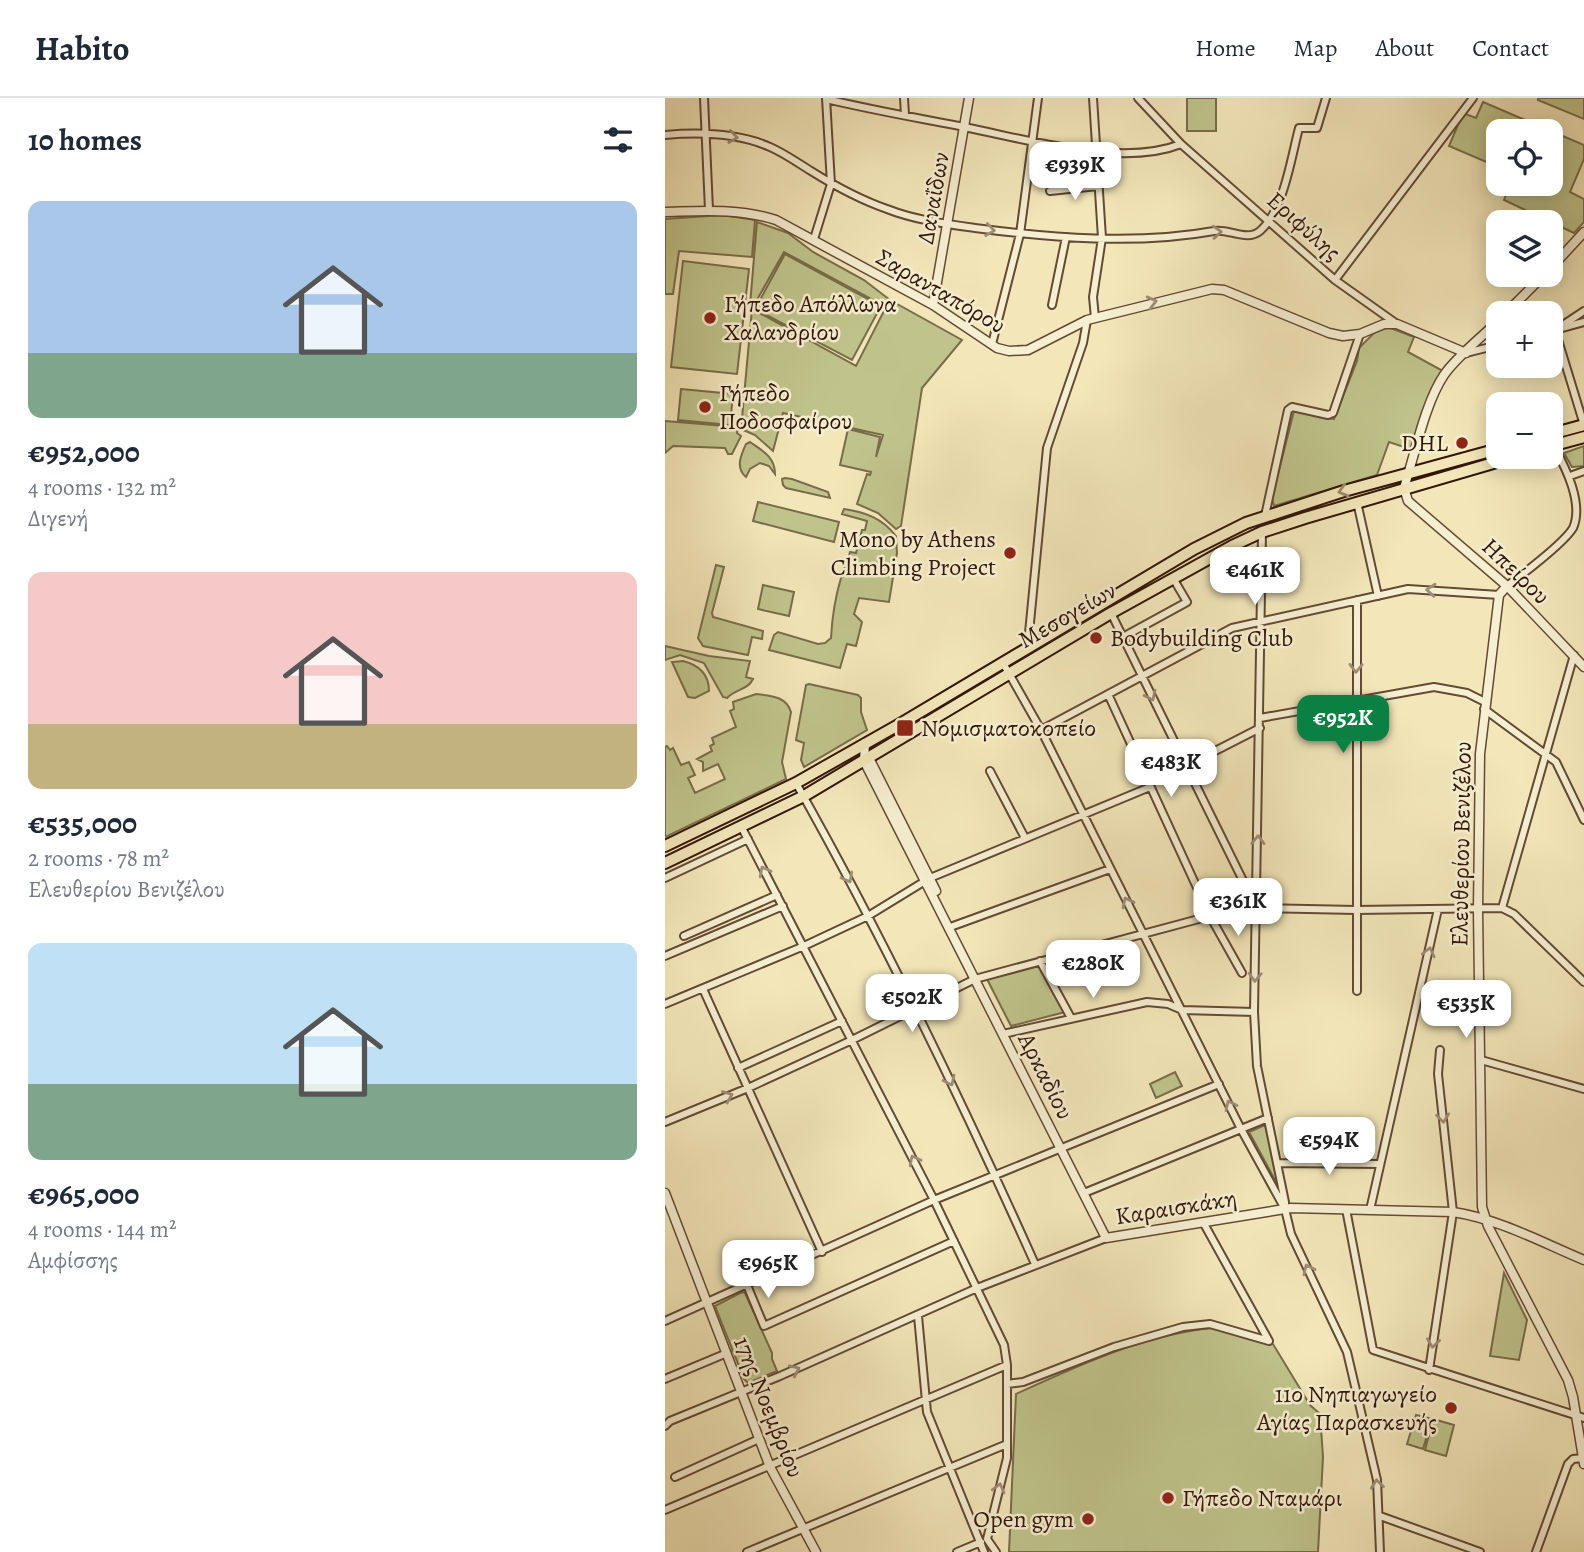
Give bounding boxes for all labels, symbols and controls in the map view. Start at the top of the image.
text: Habito [35,26,130,71]
text: Home [1195,32,1256,64]
text: Map [1294,32,1338,64]
text: About [1376,32,1434,64]
text: Contact [1472,32,1549,64]
map controls [1486,119,1563,469]
button: locate [1486,119,1563,196]
text: 10 homes [28,120,142,160]
icon: filters [599,121,637,159]
one-way arrow [727,130,739,145]
pin: €939K [1026,142,1124,202]
street label: Δαναΐδων [909,149,957,246]
text: €939K [1045,149,1105,180]
street label: Εριφύλης [1260,184,1348,268]
button: layers [1486,210,1563,287]
one-way arrow [984,222,996,237]
one-way arrow [1212,225,1223,240]
street label: Σαρανταπόρου [870,241,1012,341]
icon: home [270,247,396,373]
place label: Γήπεδο Απόλλωνα Χαλανδρίου [724,288,897,348]
one-way arrow [1146,296,1158,310]
button: + [1486,301,1563,378]
marker: Γήπεδο Απόλλωνα Χαλανδρίου [702,310,718,326]
place label: Γήπεδο Ποδοσφαίρου [719,377,852,437]
button: − [1486,392,1563,469]
marker: Γήπεδο Ποδοσφαίρου [697,399,713,415]
place label: DHL [1401,427,1449,459]
text: €952,000 [28,432,140,472]
marker: DHL [1454,435,1470,451]
text: 4 rooms · 132 m² [28,472,176,503]
one-way arrow [1338,483,1350,498]
text: Διγενή [28,503,88,534]
place label: Mono by Athens Climbing Project [831,523,996,583]
street label: Ηπείρου [1475,531,1557,611]
marker: Mono by Athens Climbing Project [1002,545,1018,561]
pin: €461K [1206,547,1304,607]
text: €461K [1226,554,1284,585]
street label: Μεσογείων [1012,574,1122,656]
one-way arrow [1425,583,1436,598]
icon: home [270,618,396,744]
place label: Bodybuilding Club [1110,622,1293,654]
marker: Bodybuilding Club [1088,630,1104,646]
one-way arrow [1349,663,1364,674]
one-way arrow [1143,689,1157,701]
pin: €952K [1294,696,1392,755]
text: €952K [1313,702,1373,733]
place label: Νομισματοκοπείο [921,712,1096,744]
marker: Νομισματοκοπείο [895,718,915,738]
pin: €483K [1122,740,1220,799]
street label: Ελευθερίου Βενιζέλου [1443,741,1479,947]
text: €483K [1141,746,1201,777]
text: €535,000 [28,803,137,843]
one-way arrow [1250,834,1266,845]
text: 2 rooms · 78 m² [28,843,169,874]
one-way arrow [759,866,773,878]
one-way arrow [839,871,853,883]
text: Ελευθερίου Βενιζέλου [28,874,225,905]
pin: €361K [1189,878,1287,938]
text: €361K [1209,885,1267,916]
one-way arrow [1122,897,1135,909]
pin: €280K [1044,940,1142,1000]
one-way arrow [1420,946,1435,958]
text: €280K [1062,947,1124,978]
one-way arrow [1247,972,1263,982]
pin: €502K [863,974,961,1034]
text: €502K [882,981,942,1012]
pin: €535K [1417,981,1515,1040]
text: €535K [1437,987,1495,1018]
icon: home [270,989,396,1115]
street label: Αρκαδίου [1010,1027,1081,1125]
one-way arrow [941,1074,955,1086]
one-way arrow [721,1090,733,1104]
one-way arrow [1224,1100,1238,1112]
one-way arrow [1435,1112,1450,1123]
pin: €594K [1280,1118,1378,1177]
text: €594K [1299,1124,1359,1155]
one-way arrow [908,1155,922,1167]
text: €965,000 [28,1174,139,1214]
street label: Καραισκάκη [1113,1182,1239,1232]
text: 4 rooms · 144 m² [28,1214,176,1245]
pin: €965K [719,1240,817,1300]
text: Αμφίσσης [28,1245,118,1276]
text: €965K [738,1247,798,1278]
one-way arrow [1302,1264,1316,1276]
street label: 17ης Νοεμβρίου [726,1332,812,1482]
one-way arrow [1426,1337,1441,1349]
one-way arrow [788,1364,800,1378]
place label: 11ο Νηπιαγωγείο Αγίας Παρασκευής [1256,1378,1437,1438]
marker: 11ο Νηπιαγωγείο Αγίας Παρασκευής [1443,1400,1459,1416]
one-way arrow [1369,1478,1384,1490]
one-way arrow [990,1482,1005,1494]
place label: Γήπεδο Νταμάρι [1182,1482,1343,1514]
marker: Γήπεδο Νταμάρι [1160,1490,1176,1506]
place label: Open gym [973,1503,1074,1535]
marker: Open gym [1080,1511,1096,1527]

